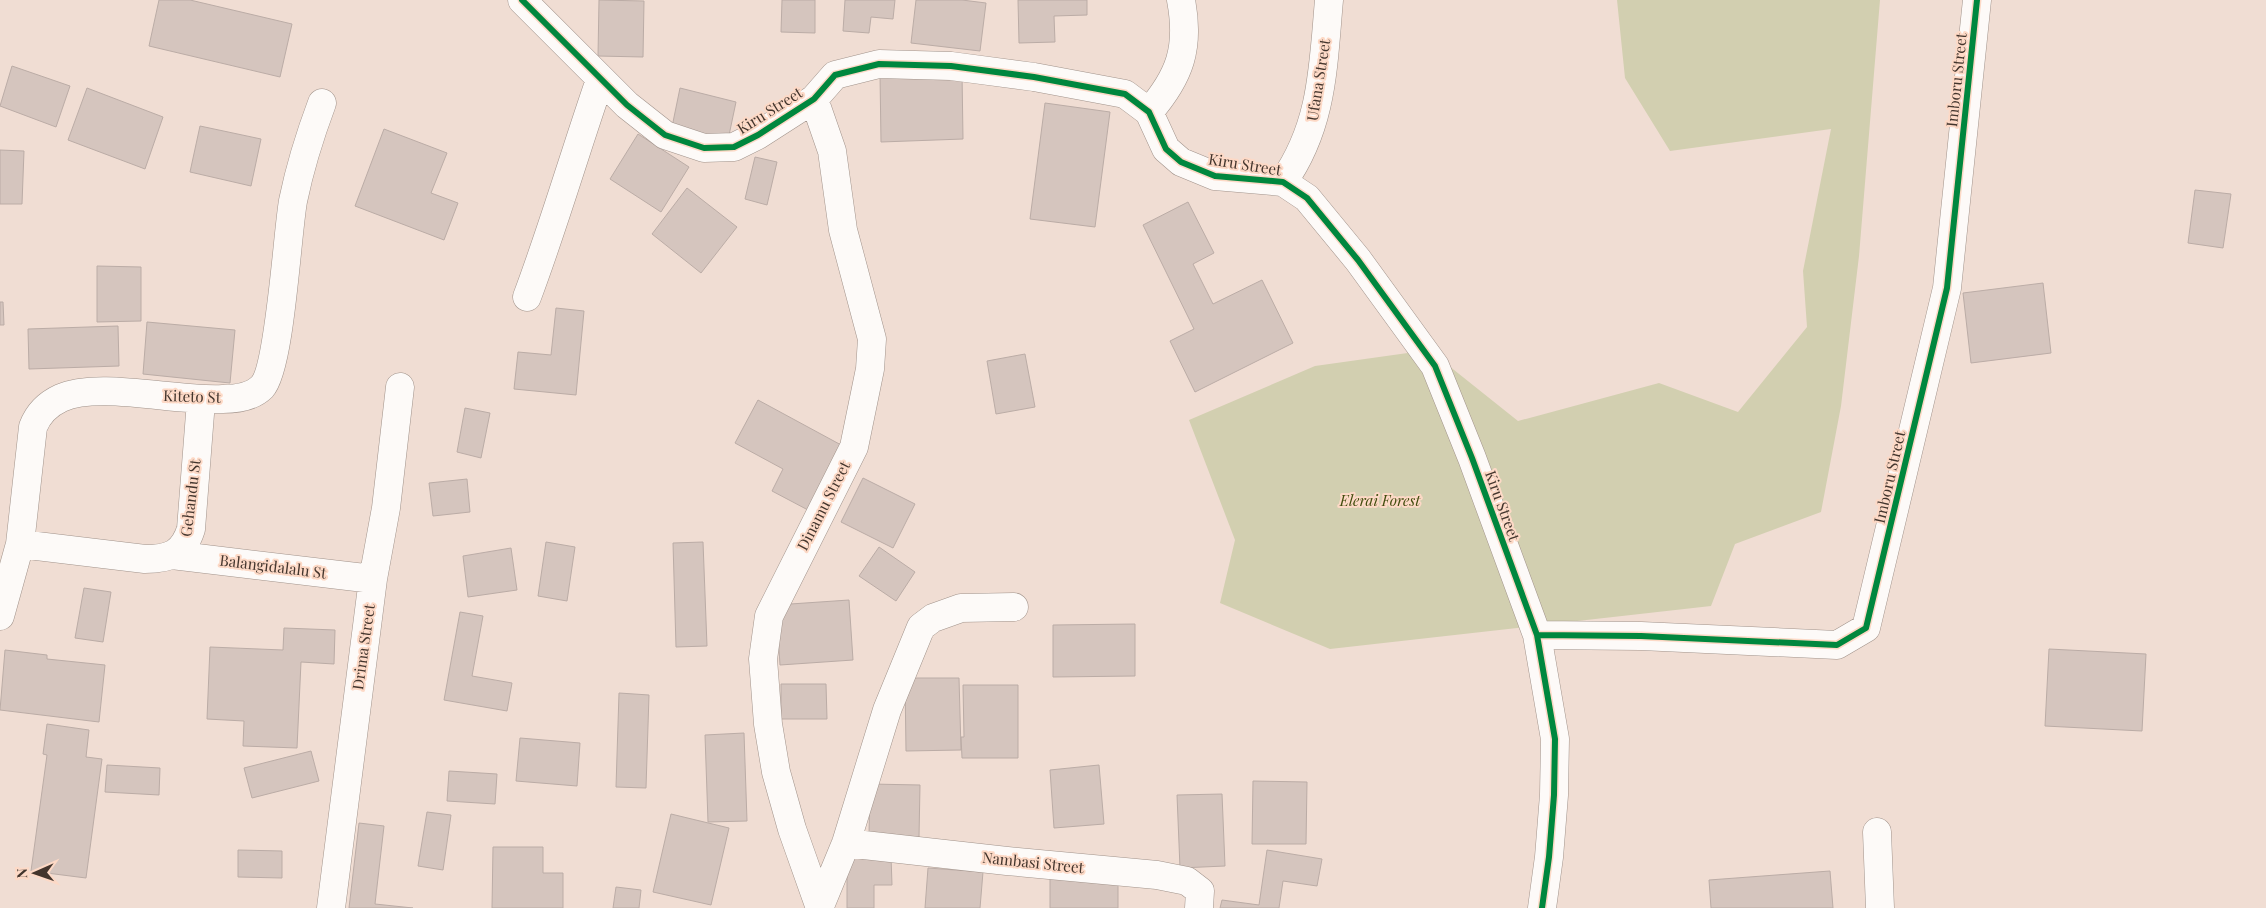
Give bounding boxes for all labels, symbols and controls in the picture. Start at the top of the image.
street label: Imboru Street [1941,31,1971,128]
street label: Ufana Street [1302,37,1334,122]
street label: Kiru Street [733,82,807,138]
street label: Kiru Street [1207,148,1284,180]
street label: Kiteto St [163,385,222,407]
street label: Imboru Street [1869,428,1910,525]
street label: Gehandu St [175,457,205,538]
street label: Dinamu Street [792,457,855,554]
street label: Kiru Street [1481,468,1525,544]
park label: Elerai Forest [1339,490,1421,510]
street label: Balangidalalu St [218,550,329,583]
street label: Drima Street [347,602,379,691]
street label: Nambasi Street [981,847,1086,877]
north arrow [10,848,60,898]
text: N [12,868,31,879]

